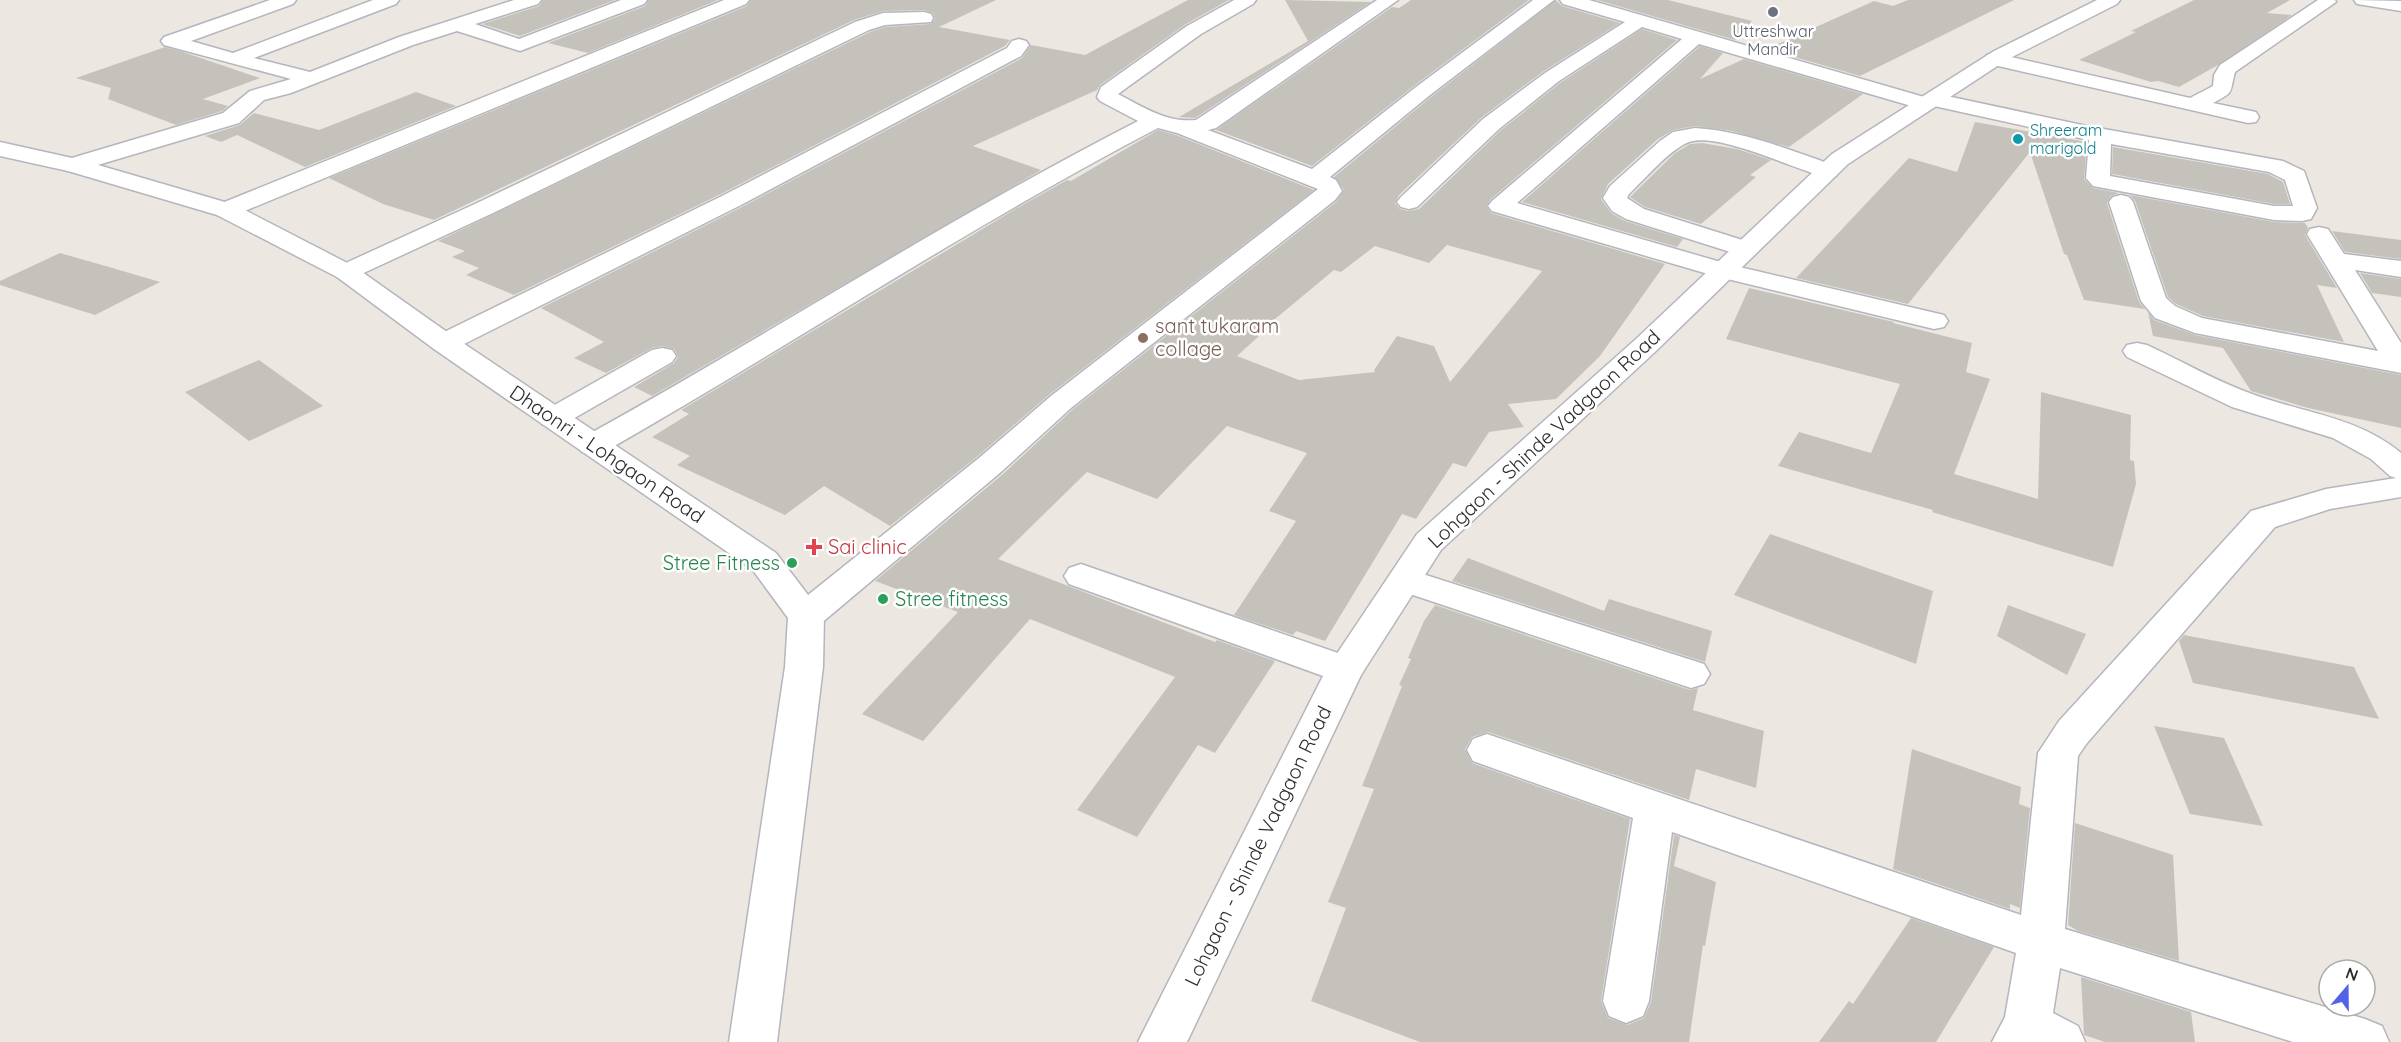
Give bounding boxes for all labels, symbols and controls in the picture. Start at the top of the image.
marker: Uttreshwar Mandir [1766,5,1780,19]
place label: Uttreshwar Mandir [1732,21,1814,59]
place label: Shreeram marigold [2030,120,2102,158]
marker: Shreeram marigold [2011,132,2025,146]
place label: sant tukaram collage [1155,313,1279,361]
street label: Lohgaon - Shinde Vadgaon Road [1422,324,1665,553]
marker: sant tukaram collage [1136,331,1150,345]
street label: Dhaonri - Lohgaon Road [505,379,709,528]
place label: Sai clinic [828,534,907,559]
marker: Sai clinic [805,538,823,556]
place label: Stree Fitness [663,550,780,575]
marker: Stree Fitness [785,556,799,570]
place label: Stree fitness [895,586,1008,611]
marker: Stree fitness [876,592,890,606]
street label: Lohgaon - Shinde Vadgaon Road [1179,702,1336,990]
north arrow [2317,958,2377,1018]
text: N [2343,962,2361,985]

